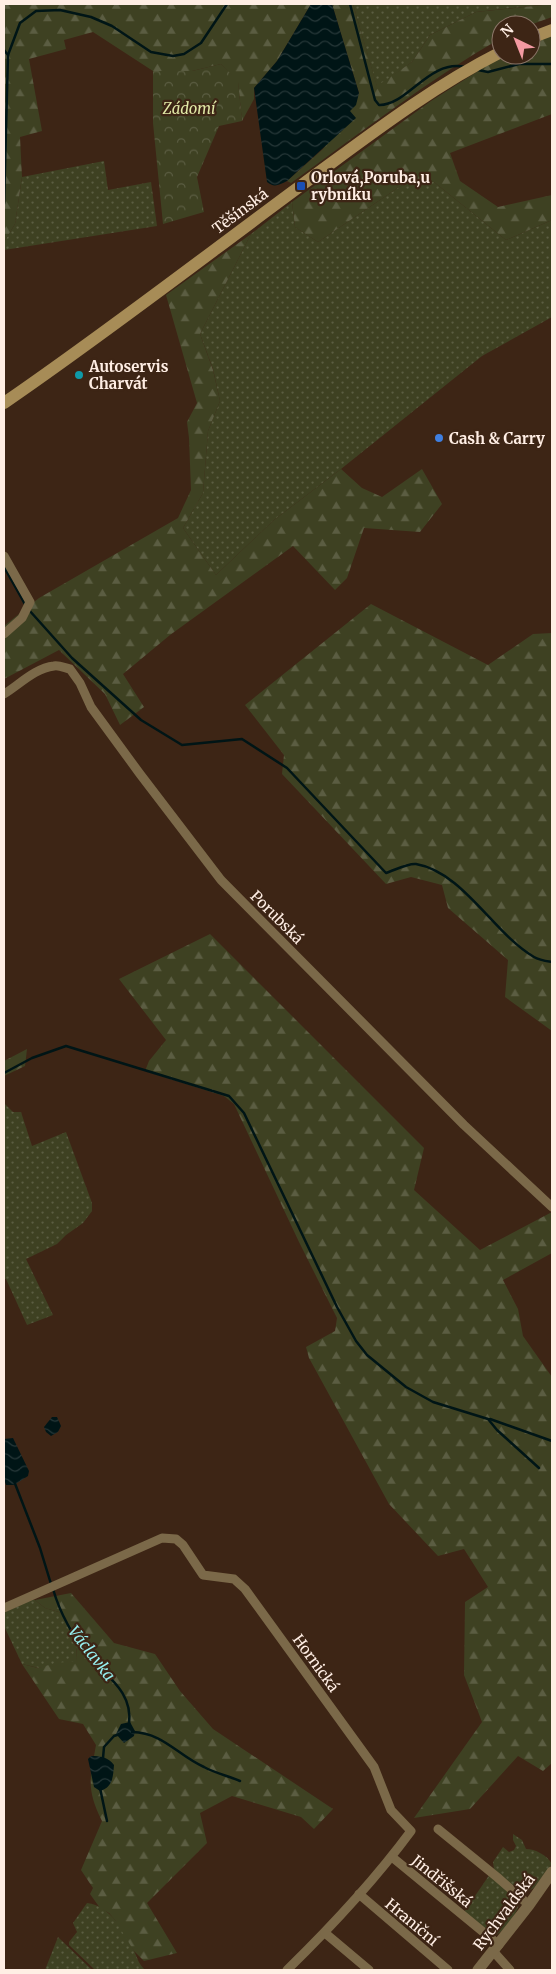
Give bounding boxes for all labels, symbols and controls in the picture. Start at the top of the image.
north arrow [491,15,541,65]
text: N [497,20,517,41]
park label: Zádomí [162,99,217,118]
place label: Orlová,Poruba,u rybníku [311,168,430,204]
marker: Orlová,Poruba,u rybníku [295,180,307,192]
street label: Těšínská [208,184,272,238]
place label: Autoservis Charvát [88,357,169,393]
marker: Autoservis Charvát [73,369,85,381]
place label: Cash & Carry [449,429,545,448]
marker: Cash & Carry [433,432,445,444]
street label: Porubská [246,886,308,948]
water label: Václavka [64,1621,120,1685]
street label: Hornická [289,1630,343,1696]
street label: Jindřišská [407,1850,476,1911]
street label: Rychvaldská [469,1870,539,1954]
street label: Hraniční [382,1894,443,1950]

